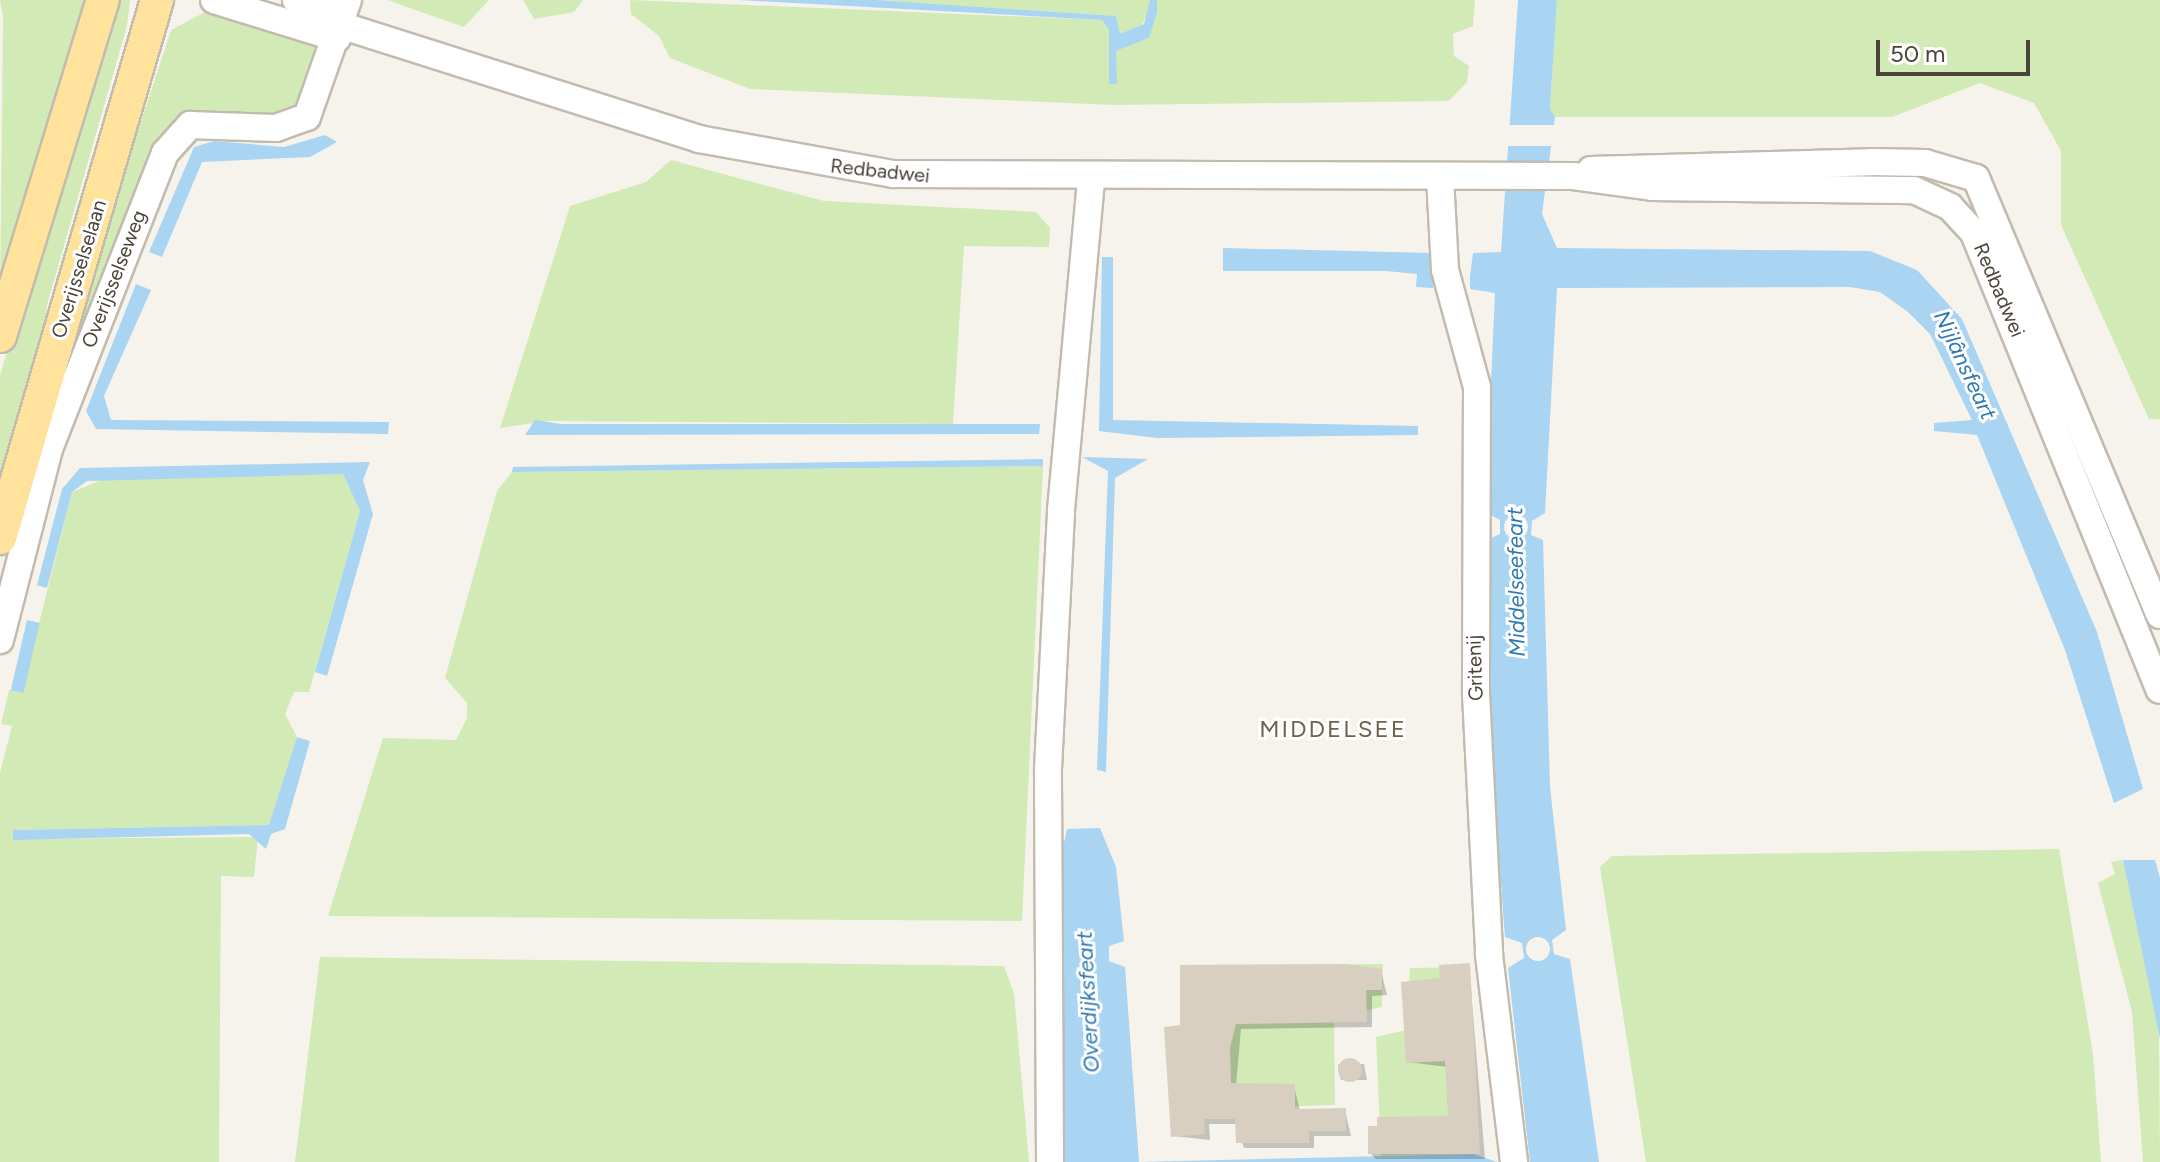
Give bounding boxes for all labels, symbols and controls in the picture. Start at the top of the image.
scale bar [1880,24,2034,74]
text: 50 m [1890,39,1946,68]
street label: Redbadwei [829,154,931,188]
street label: Overijsselselaan [47,197,111,341]
street label: Overijsselseweg [77,207,151,351]
street label: Redbadwei [1968,239,2030,341]
water label: Nijlânsfeart [1928,306,2002,424]
water label: Middelseefeart [1501,507,1531,657]
street label: Gritenij [1462,634,1488,702]
district label: MIDDELSEE [1259,715,1407,743]
water label: Overdijksfeart [1071,931,1105,1073]

